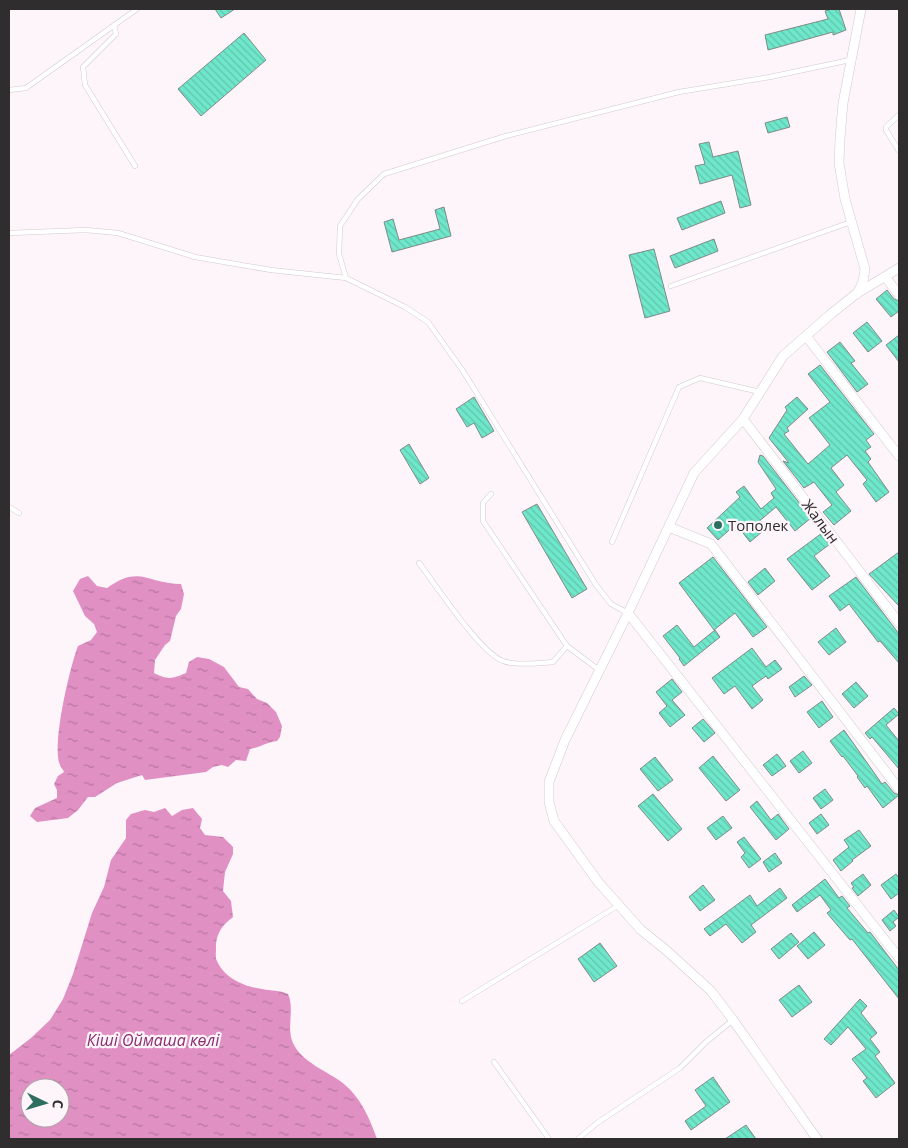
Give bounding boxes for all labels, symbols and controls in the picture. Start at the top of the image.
street label: Жалын [798,495,844,547]
place label: Тополек [728,515,789,535]
marker: Тополек [712,519,724,531]
water label: Кіші Оймаша көлi [87,1029,220,1051]
north arrow [20,1078,70,1128]
text: С [49,1099,68,1110]

